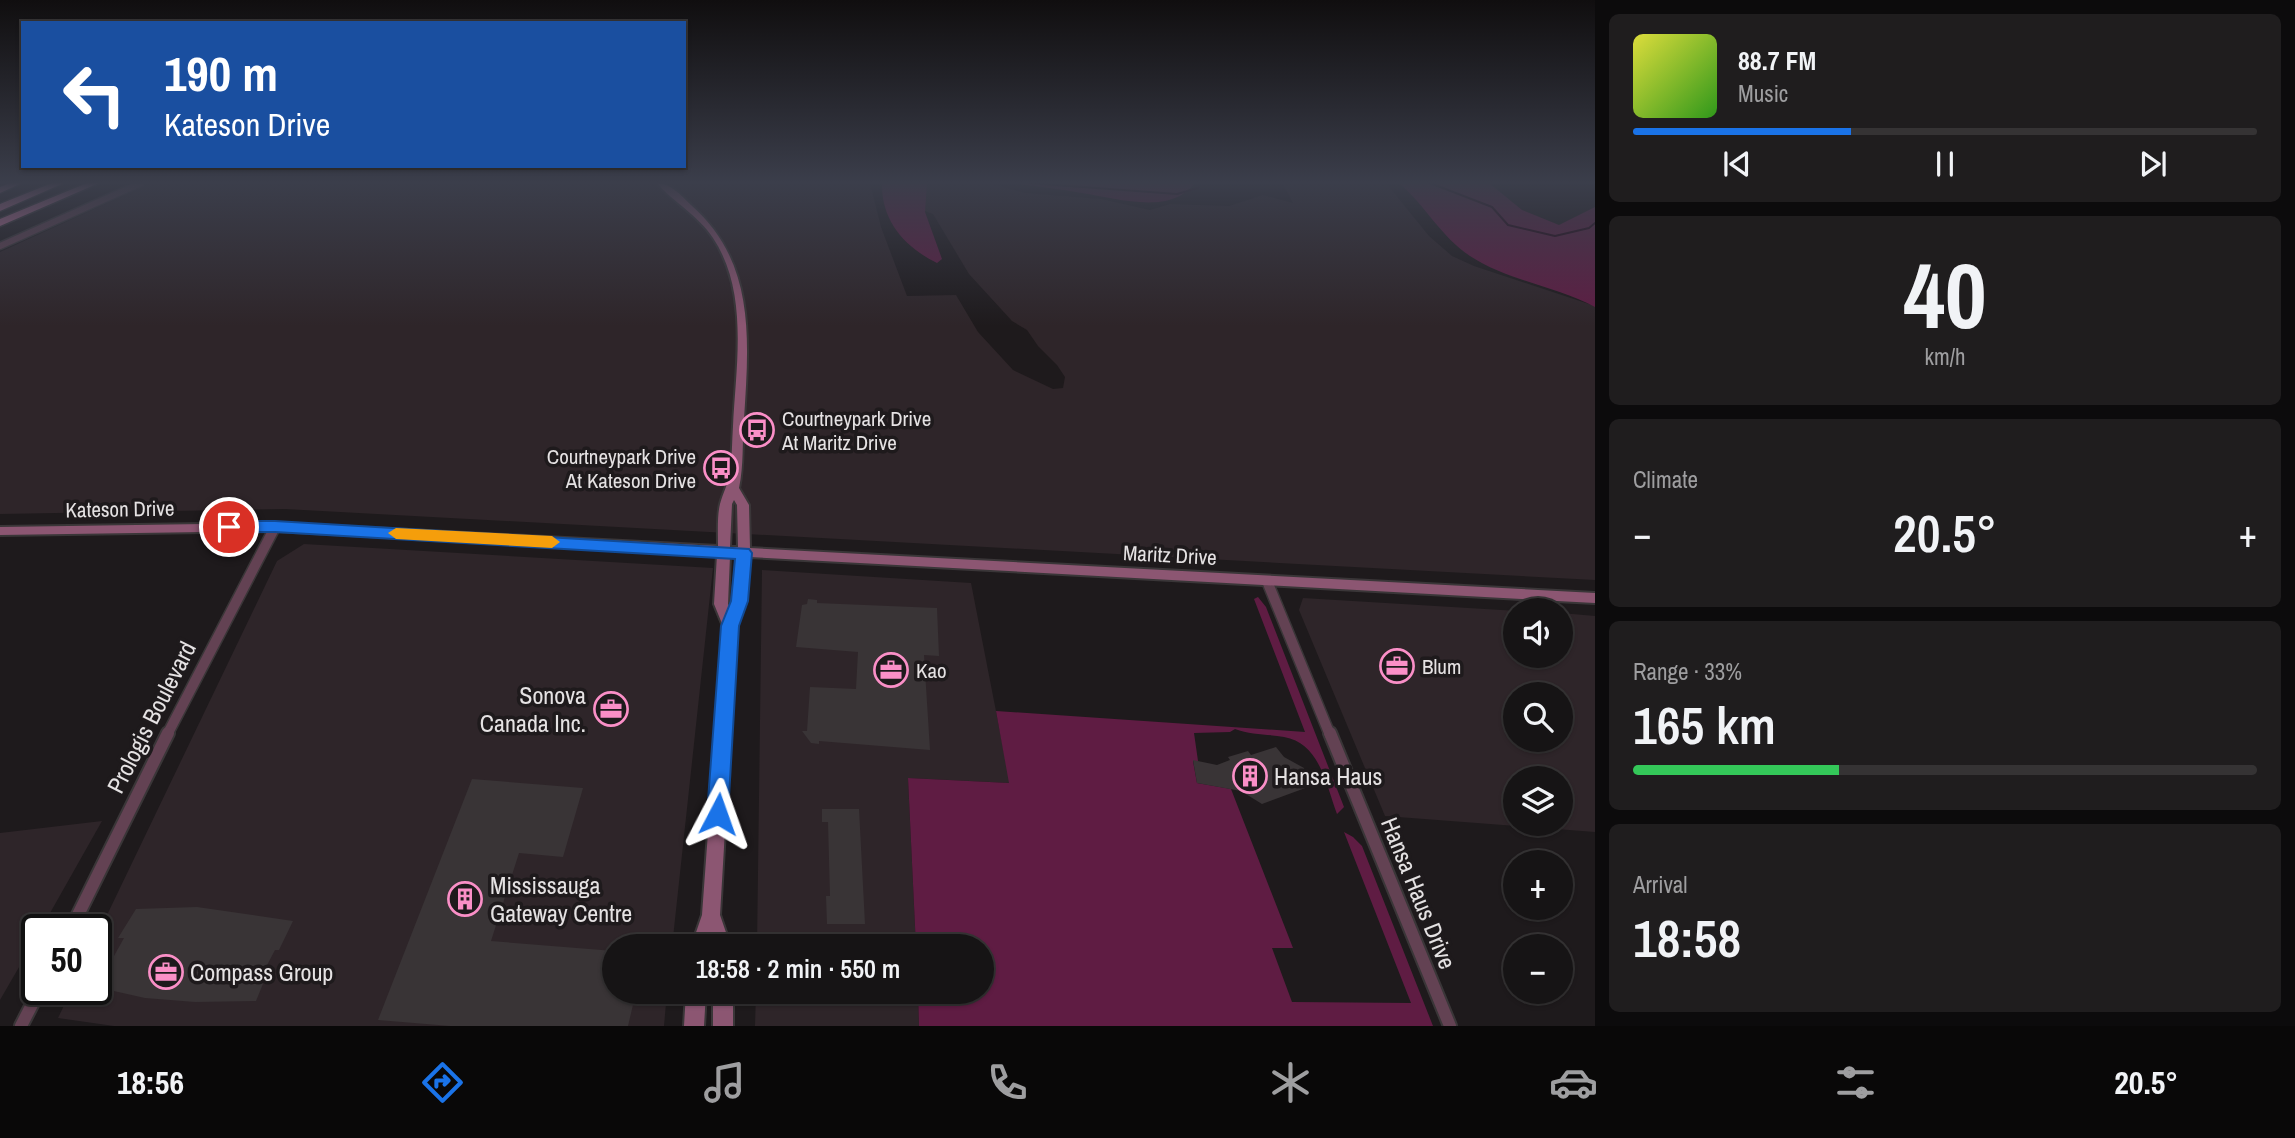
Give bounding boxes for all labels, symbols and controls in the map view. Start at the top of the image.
text: 190 m [164,40,278,106]
text: 88.7 FM [1738,43,1816,78]
icon: left [49,49,140,140]
text: Music [1738,78,1788,109]
text: Kateson Drive [164,103,330,146]
icon: previous [1718,145,1756,183]
icon: pause [1926,145,1964,183]
icon: next [2134,145,2172,183]
text: 40 [1904,234,1987,356]
text: km/h [1925,341,1965,372]
place label: Courtneypark Drive At Maritz Drive [781,404,931,457]
bus stop icon: Courtneypark Drive At Maritz Drive [738,411,776,449]
place label: Courtneypark Drive At Kateson Drive [547,442,696,495]
bus stop icon: Courtneypark Drive At Kateson Drive [702,449,740,487]
text: Climate [1633,464,1698,495]
street label: Kateson Drive [65,494,175,524]
pin [199,497,259,557]
text: 20.5° [1893,498,1997,568]
icon: arrive [210,508,248,546]
text: − [1633,508,1651,559]
text: + [2239,508,2257,559]
street label: Maritz Drive [1122,538,1218,572]
map controls [1503,598,1573,1004]
button: sound [1503,598,1573,668]
street label: Prologis Boulevard [99,636,203,798]
office icon: Blum [1378,647,1416,685]
office icon: Kao [872,651,910,689]
place label: Blum [1422,652,1461,681]
place label: Kao [916,656,947,685]
text: Range · 33% [1633,656,1742,687]
place label: Sonova Canada Inc. [480,679,586,739]
button: search [1503,682,1573,752]
office icon: Sonova Canada Inc. [592,690,630,728]
text: 165 km [1633,690,1776,760]
building icon: Hansa Haus [1231,757,1269,795]
place label: Hansa Haus [1274,760,1382,792]
button: layers [1503,766,1573,836]
position arrow [681,777,755,851]
street label: Hansa Haus Drive [1374,812,1464,974]
button: + [1503,850,1573,920]
place label: Mississauga Gateway Centre [490,869,632,929]
text: Arrival [1633,869,1688,900]
building icon: Mississauga Gateway Centre [446,880,484,918]
text: 18:58 [1633,903,1741,973]
speed limit sign: 50 [21,914,112,1005]
button: − [1503,934,1573,1004]
text: 18:58 · 2 min · 550 m [696,951,900,986]
office icon: Compass Group [147,953,185,991]
place label: Compass Group [190,956,333,988]
icon: directions [418,1058,467,1107]
icon: music [700,1058,749,1107]
icon: phone [983,1058,1032,1107]
icon: climate [1266,1058,1315,1107]
icon: car [1549,1058,1598,1107]
icon: filters [1831,1058,1880,1107]
text: 18:56 [117,1061,184,1104]
text: 20.5° [2114,1061,2178,1104]

